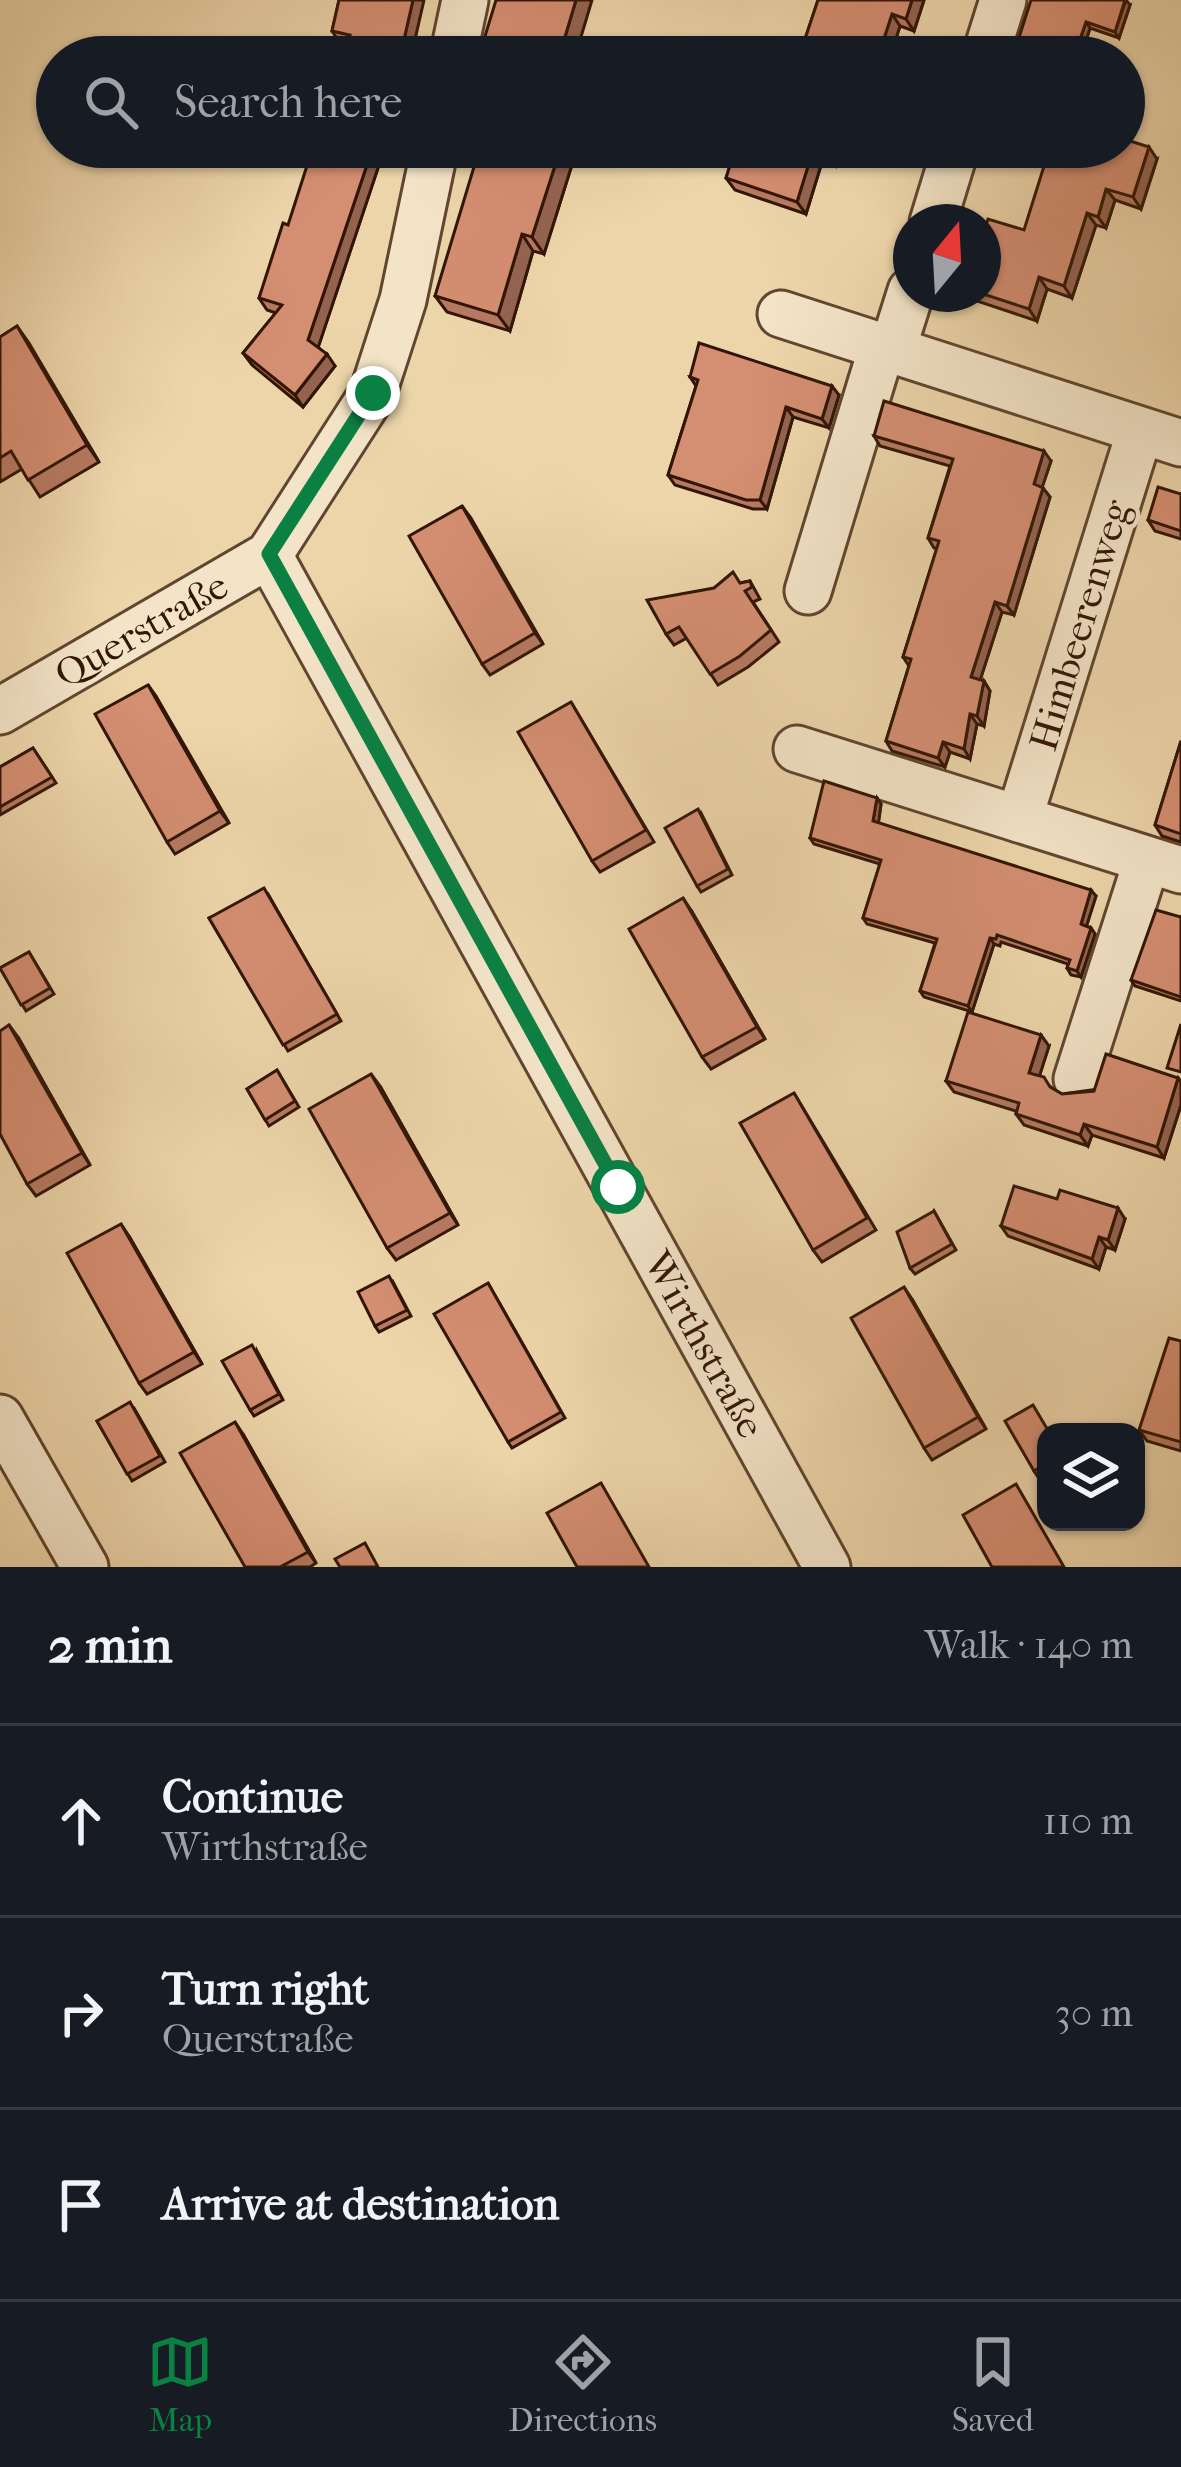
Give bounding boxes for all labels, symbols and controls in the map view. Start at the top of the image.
search box [36,36,1145,168]
icon: search [78,69,144,135]
text: Search here [174,76,402,129]
north arrow [893,204,1001,312]
route end [346,366,400,420]
street label: Himbeerenweg [1020,493,1140,756]
street label: Querstraße [47,562,236,698]
route start [591,1160,645,1214]
street label: Wirthstraße [634,1242,774,1446]
map controls [1037,1423,1145,1531]
button: layers [1037,1423,1145,1531]
text: 2 min [48,1615,172,1675]
text: Walk · 140 m [925,1622,1133,1668]
text: Continue [162,1771,343,1824]
icon: ahead [48,1788,114,1854]
text: 110 m [1043,1798,1133,1844]
text: Wirthstraße [162,1824,368,1870]
text: Turn right [162,1963,369,2016]
icon: right [48,1980,114,2046]
text: 30 m [1055,1990,1133,2036]
text: Querstraße [162,2016,353,2062]
icon: arrive [48,2172,114,2238]
text: Arrive at destination [162,2178,559,2231]
tab: Map [147,2329,213,2440]
tab: Directions [508,2329,657,2440]
tab: Saved [952,2329,1034,2440]

